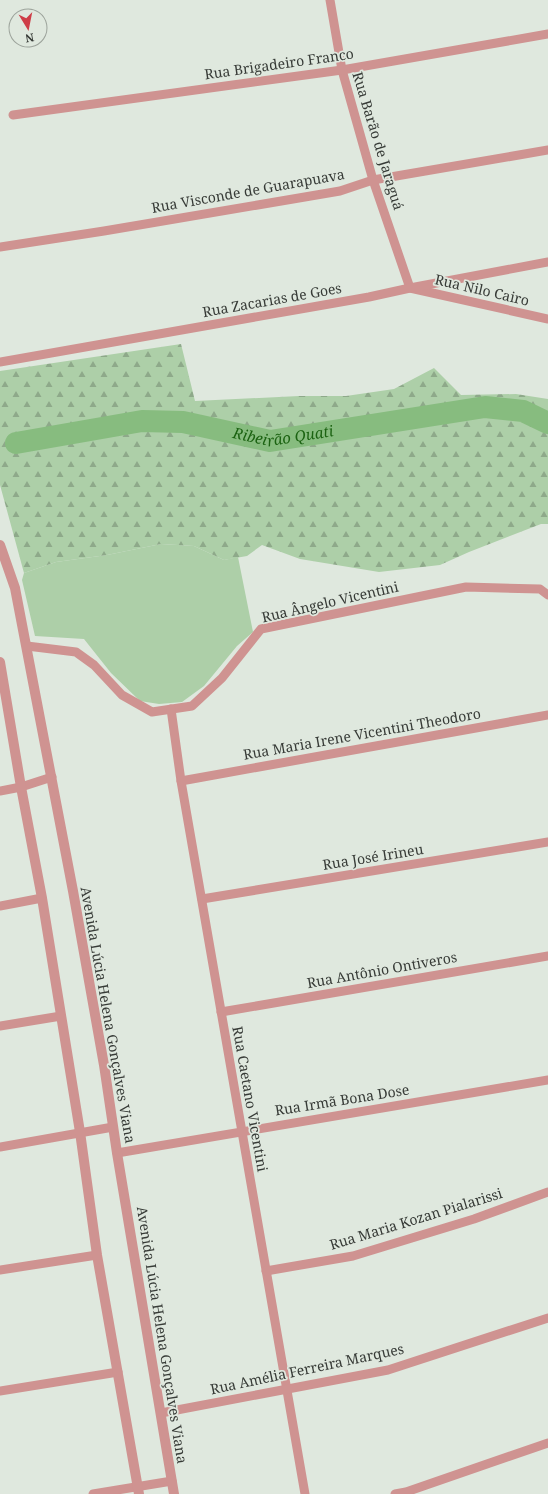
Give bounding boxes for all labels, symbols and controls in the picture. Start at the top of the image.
north arrow [8,8,48,48]
text: N [24,30,35,47]
street label: Rua Brigadeiro Franco [203,44,355,83]
street label: Rua Barão de Jaraguá [348,69,409,212]
street label: Rua Visconde de Guarapuava [150,164,346,217]
street label: Rua Nilo Cairo [433,269,531,310]
street label: Rua Zacarias de Goes [201,278,343,321]
water label: Ribeirão Quati [230,420,335,450]
street label: Rua Ângelo Vicentini [260,576,401,626]
street label: Rua Maria Irene Vicentini Theodoro [242,703,482,764]
street label: Rua José Irineu [321,839,425,874]
street label: Avenida Lúcia Helena Gonçalves Viana [77,885,140,1145]
street label: Rua Antônio Ontiveros [305,947,458,992]
street label: Rua Caetano Vicentini [228,1025,273,1174]
street label: Rua Irmã Bona Dose [273,1079,411,1120]
street label: Rua Maria Kozan Pialarissi [327,1183,505,1254]
street label: Avenida Lúcia Helena Gonçalves Viana [133,1205,192,1465]
street label: Rua Amélia Ferreira Marques [208,1339,406,1398]

